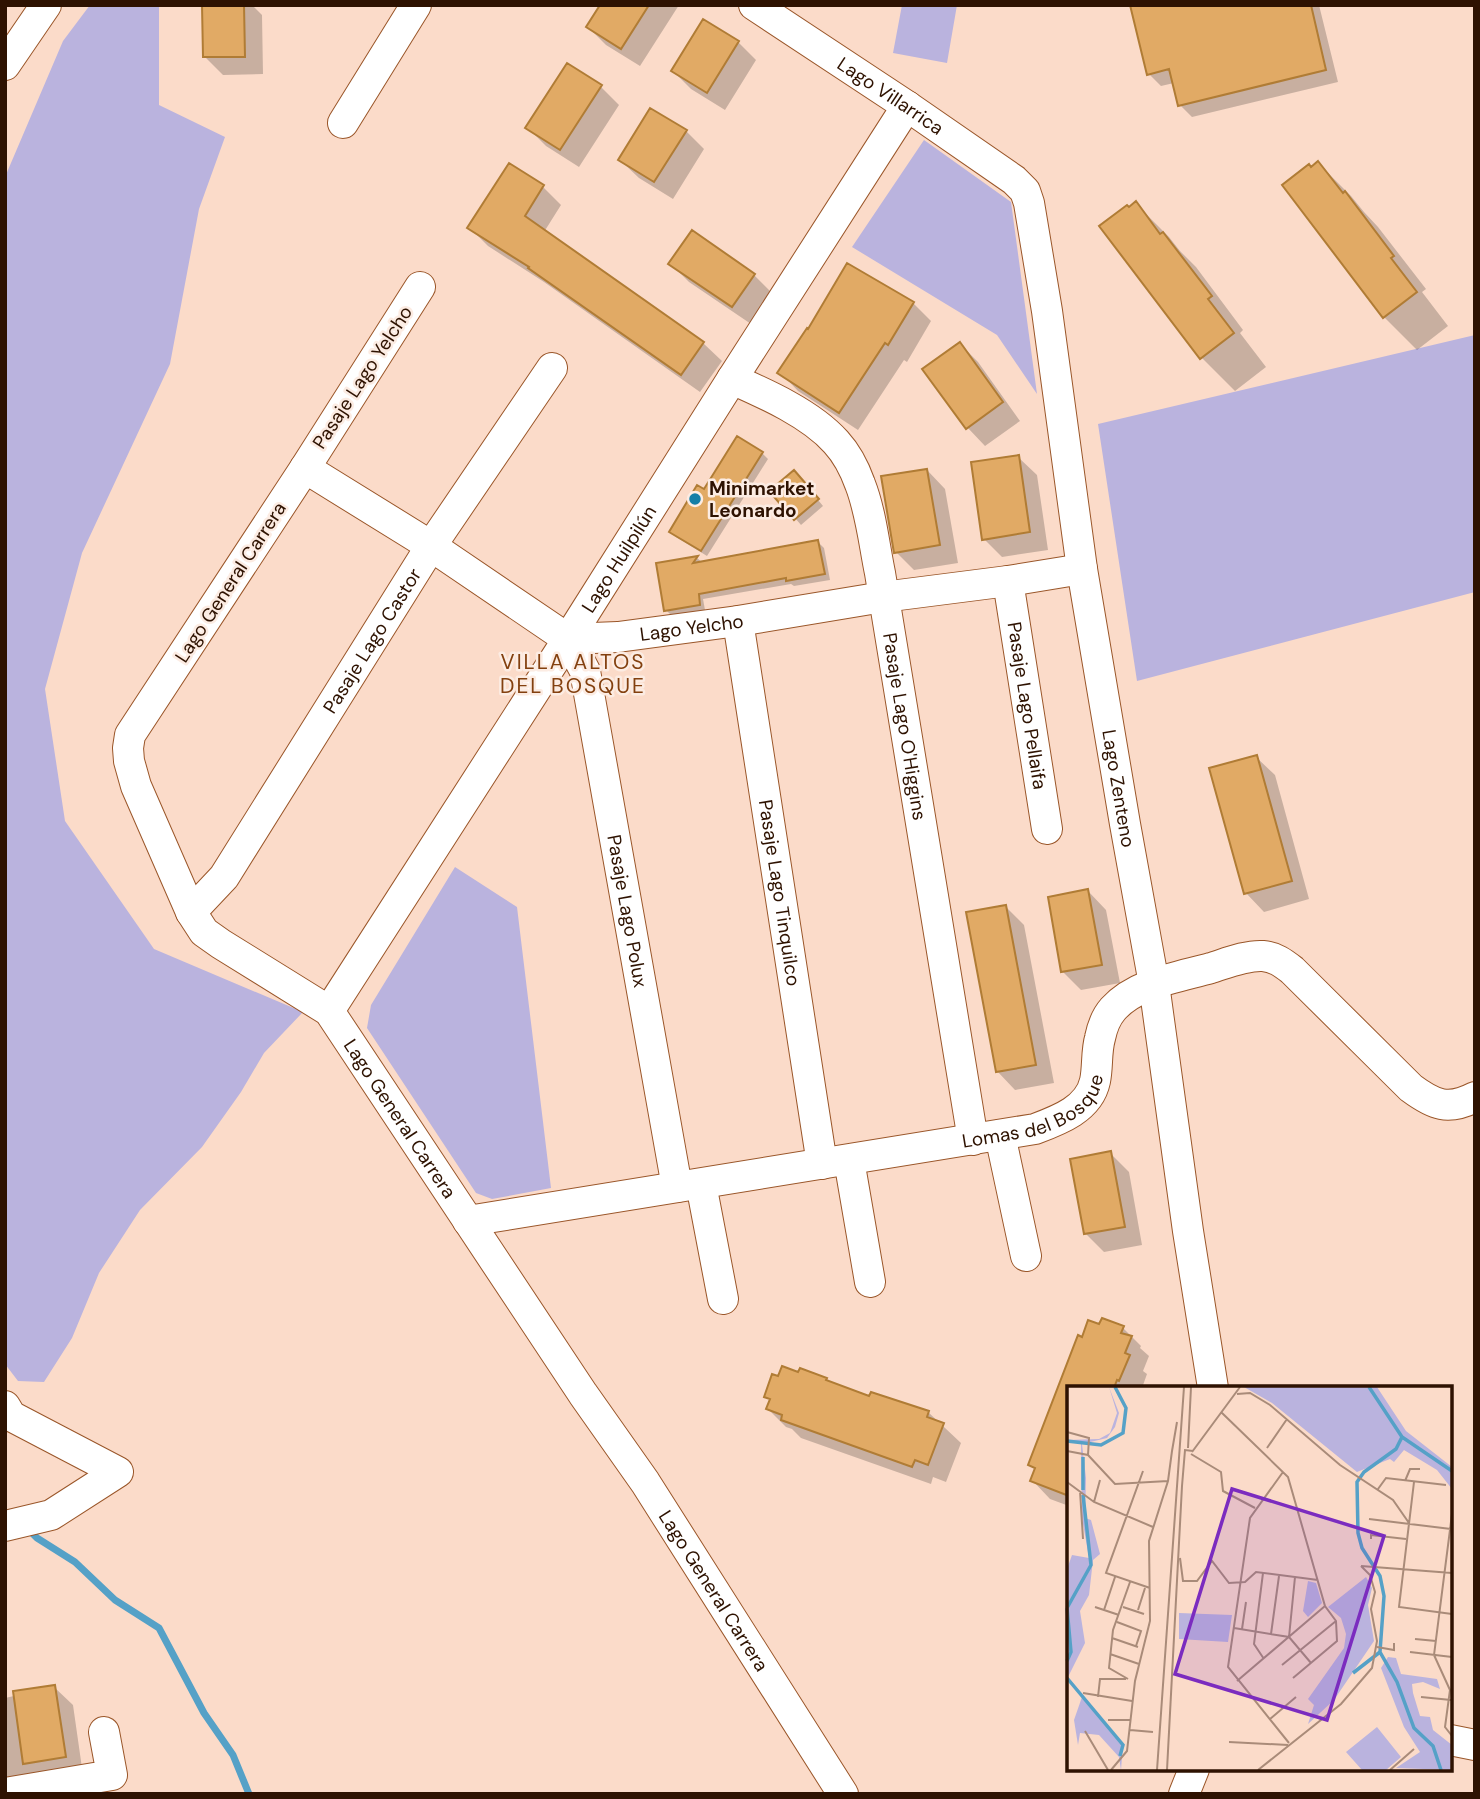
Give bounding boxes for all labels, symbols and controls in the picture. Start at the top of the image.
street label: Lago Villarrica [832,51,948,141]
street label: Pasaje Lago Yelcho [307,301,418,454]
place label: Minimarket Leonardo [709,476,814,523]
marker: Minimarket Leonardo [687,491,703,507]
street label: Lago General Carrera [169,497,292,667]
street label: Lago Huilpilún [576,501,662,617]
street label: Pasaje Lago Castor [317,563,427,718]
street label: Lago Yelcho [638,608,745,647]
street label: Pasaje Lago Pellaifa [1002,620,1053,791]
street label: Pasaje Lago O'Higgins [877,631,932,822]
district label: VILLA ALTOS DEL BOSQUE [500,648,646,700]
street label: Lago Zenteno [1096,728,1141,849]
street label: Pasaje Lago Tinquilco [753,798,806,988]
street label: Pasaje Lago Polux [601,833,653,990]
street label: Lago General Carrera [338,1034,462,1203]
street label: Lomas del Bosque [960,1072,1109,1154]
inset map [1067,1386,1452,1771]
street label: Lago General Carrera [653,1506,774,1676]

